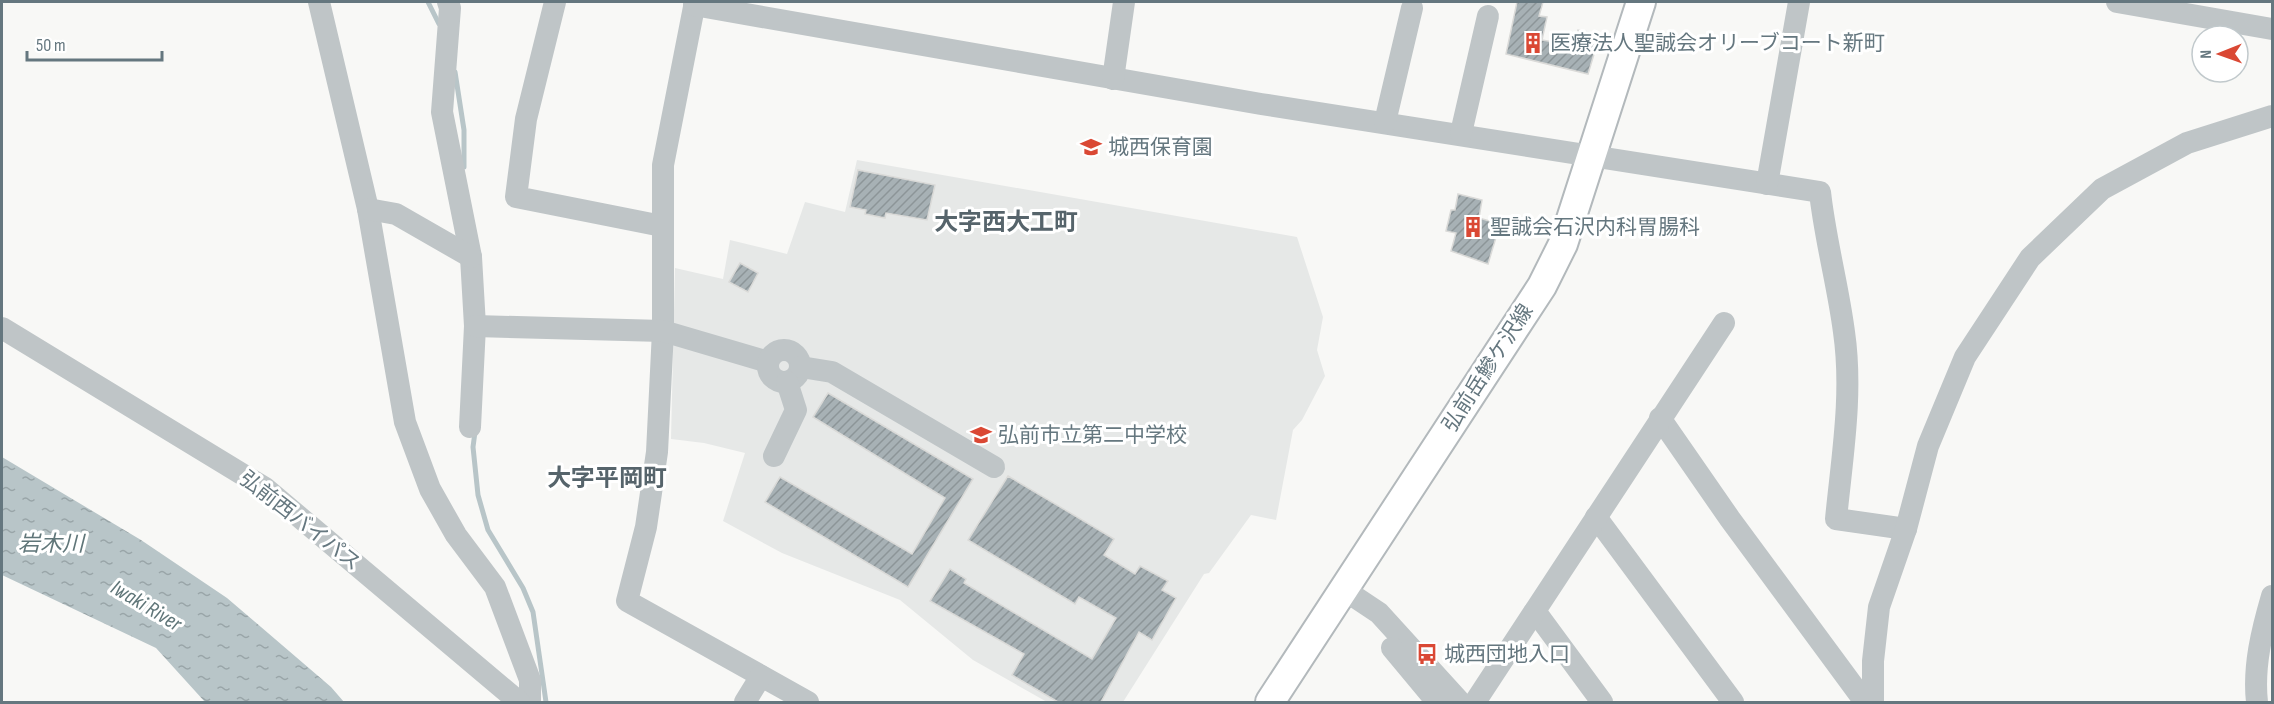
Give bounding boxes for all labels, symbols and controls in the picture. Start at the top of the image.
scale bar [27,24,162,62]
north arrow [2190,24,2250,84]
building icon: 医療法人聖誠会オリーブコート新町 [1521,31,1545,55]
place label: 医療法人聖誠会オリーブコート新町 [1550,31,1885,56]
text: 50 m [36,35,66,56]
text: N [2197,50,2216,59]
school or university icon: 城西保育園 [1079,135,1103,159]
place label: 城西保育園 [1108,135,1213,160]
district label: 大字西大工町 [934,208,1078,237]
building icon: 聖誠会石沢内科胃腸科 [1461,215,1485,239]
place label: 聖誠会石沢内科胃腸科 [1490,215,1700,240]
street label: 弘前岳鰺ケ沢線 [1437,300,1539,436]
school or university icon: 弘前市立第二中学校 [969,423,993,447]
place label: 弘前市立第二中学校 [998,423,1187,448]
district label: 大字平岡町 [547,464,667,493]
street label: 弘前西バイパス [235,466,365,576]
water label: 岩木川 [18,531,86,558]
water label: Iwaki River [106,574,187,638]
bus stop icon: 城西団地入口 [1415,642,1439,666]
place label: 城西団地入口 [1444,642,1570,667]

